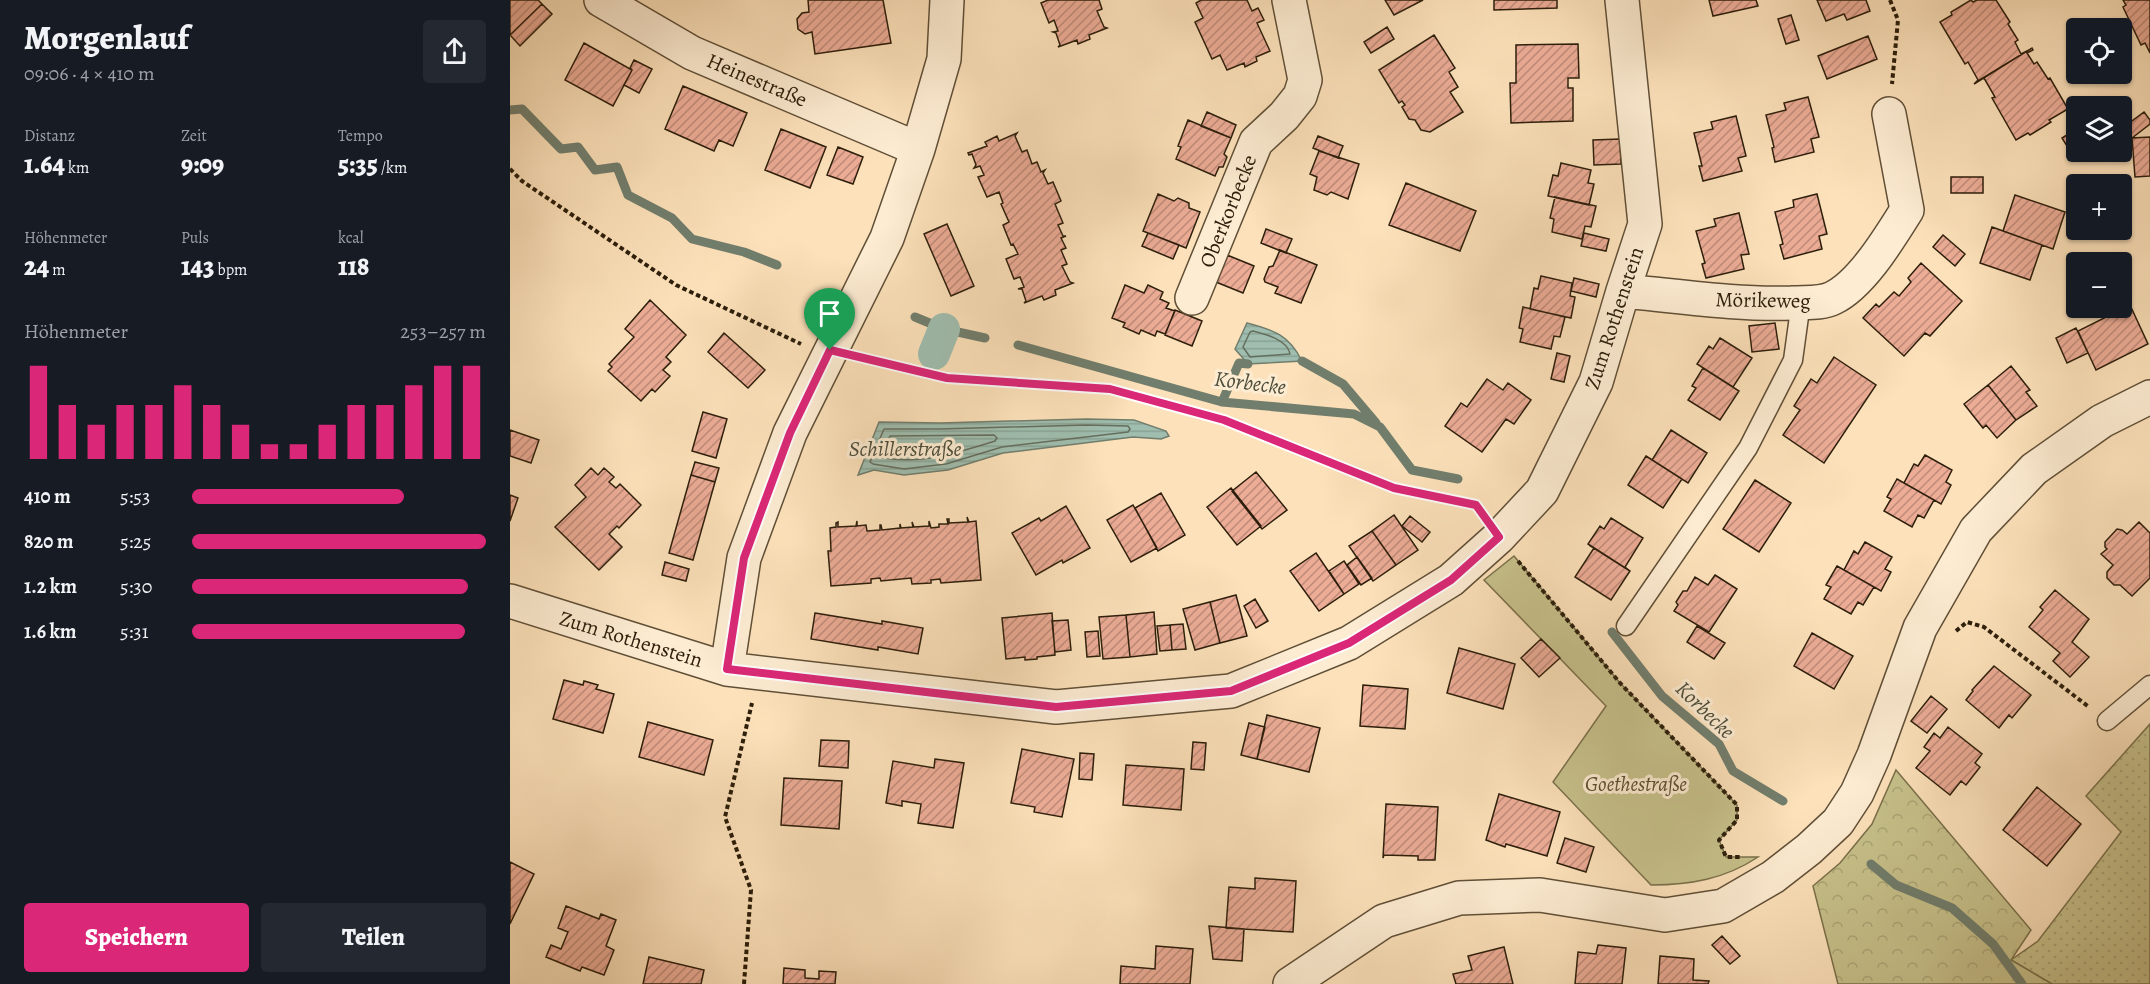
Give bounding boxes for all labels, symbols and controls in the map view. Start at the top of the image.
text: Morgenlauf [24,15,189,60]
map controls [2066,18,2132,318]
button: locate [2066,18,2132,84]
button: share [423,20,486,83]
street label: Heinestraße [703,46,811,114]
text: 09:06 · 4 × 410 m [24,60,155,87]
button: layers [2066,96,2132,162]
text: Distanz [24,125,75,147]
text: Zeit [181,125,207,147]
text: Tempo [338,125,383,147]
text: 1.64 [24,147,65,182]
text: 9:09 [181,147,224,182]
text: 5:35 [338,147,378,182]
street label: Oberkorbecke [1193,150,1263,272]
text: km [65,157,89,179]
text: /km [378,157,407,179]
button: + [2066,174,2132,240]
text: Höhenmeter [24,227,107,249]
text: Puls [181,227,209,249]
text: kcal [338,227,364,249]
street label: Zum Rothenstein [1578,243,1650,393]
text: 24 [24,249,49,284]
text: 143 [181,249,214,284]
text: 118 [338,249,369,284]
button: − [2066,252,2132,318]
text: m [49,259,66,281]
text: bpm [214,259,247,281]
street label: Mörikeweg [1715,285,1811,315]
pin [804,288,855,350]
icon: arrive [813,297,846,330]
text: Höhenmeter [24,318,128,345]
text: 253–257 m [400,318,486,345]
water label: Korbecke [1213,364,1288,402]
water label: Schillerstraße [849,434,961,464]
text: 410 m [24,483,71,510]
text: 5:53 [120,483,150,510]
text: 820 m [24,528,74,555]
text: 5:25 [120,528,151,555]
text: 1.2 km [24,573,77,600]
text: 5:30 [120,573,152,600]
street label: Zum Rothenstein [556,604,706,674]
text: 1.6 km [24,618,77,645]
text: 5:31 [120,618,149,645]
water label: Korbecke [1669,674,1741,746]
park label: Goethestraße [1585,770,1687,798]
button: Speichern [24,903,249,972]
button: Teilen [261,903,486,972]

